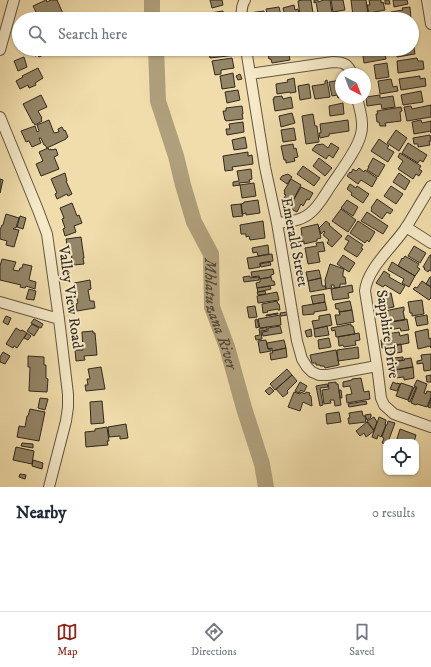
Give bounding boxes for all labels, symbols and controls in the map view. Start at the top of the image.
search box [12,12,419,56]
icon: search [26,23,48,45]
text: Search here [58,25,127,44]
north arrow [335,68,371,104]
street label: Emerald Street [277,196,313,289]
street label: Valley View Road [54,243,87,350]
water label: Mhlatuzana River [200,257,242,373]
street label: Sapphire Drive [372,288,403,380]
map controls [383,439,419,475]
button: locate [383,439,419,475]
text: Nearby [16,502,66,524]
text: 0 results [372,505,415,521]
tab: Map [56,621,78,659]
tab: Directions [191,621,237,659]
tab: Saved [349,621,375,659]

